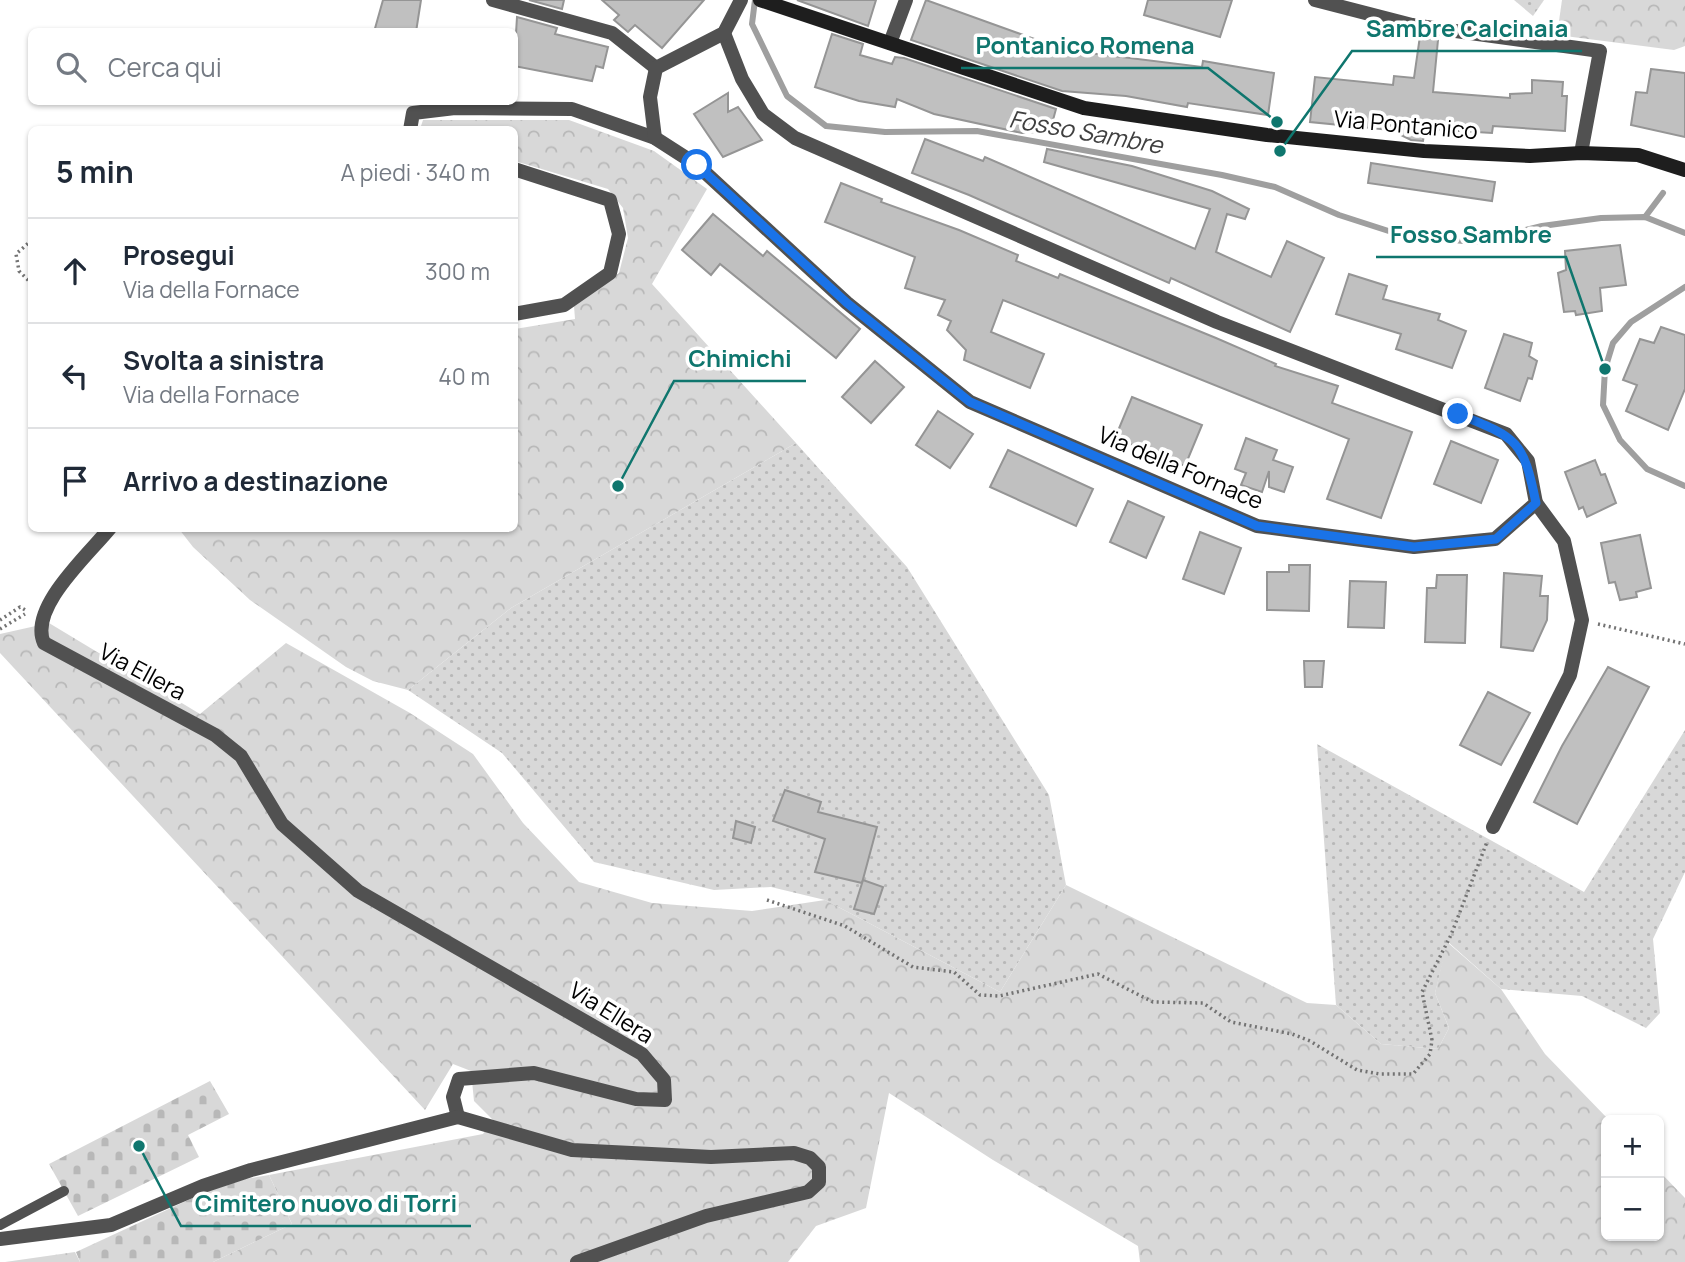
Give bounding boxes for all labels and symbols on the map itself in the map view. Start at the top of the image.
callout: Sambre Calcinaia [1352,6,1582,51]
text: Sambre Calcinaia [1366,11,1568,44]
callout: Pontanico Romena [961,23,1208,68]
text: Pontanico Romena [976,28,1195,61]
water label: Fosso Sambre [1007,101,1167,161]
street label: Via Pontanico [1333,102,1479,146]
route start [681,149,712,180]
callout: Fosso Sambre [1376,212,1566,257]
text: Fosso Sambre [1390,217,1552,250]
callout: Chimichi [674,336,806,381]
text: Chimichi [688,341,792,374]
route end [1442,398,1473,429]
street label: Via della Fornace [1093,418,1269,516]
street label: Via Ellera [94,635,192,707]
street label: Via Ellera [564,974,660,1050]
callout: Cimitero nuovo di Torri [181,1181,471,1226]
text: Cimitero nuovo di Torri [195,1186,457,1219]

